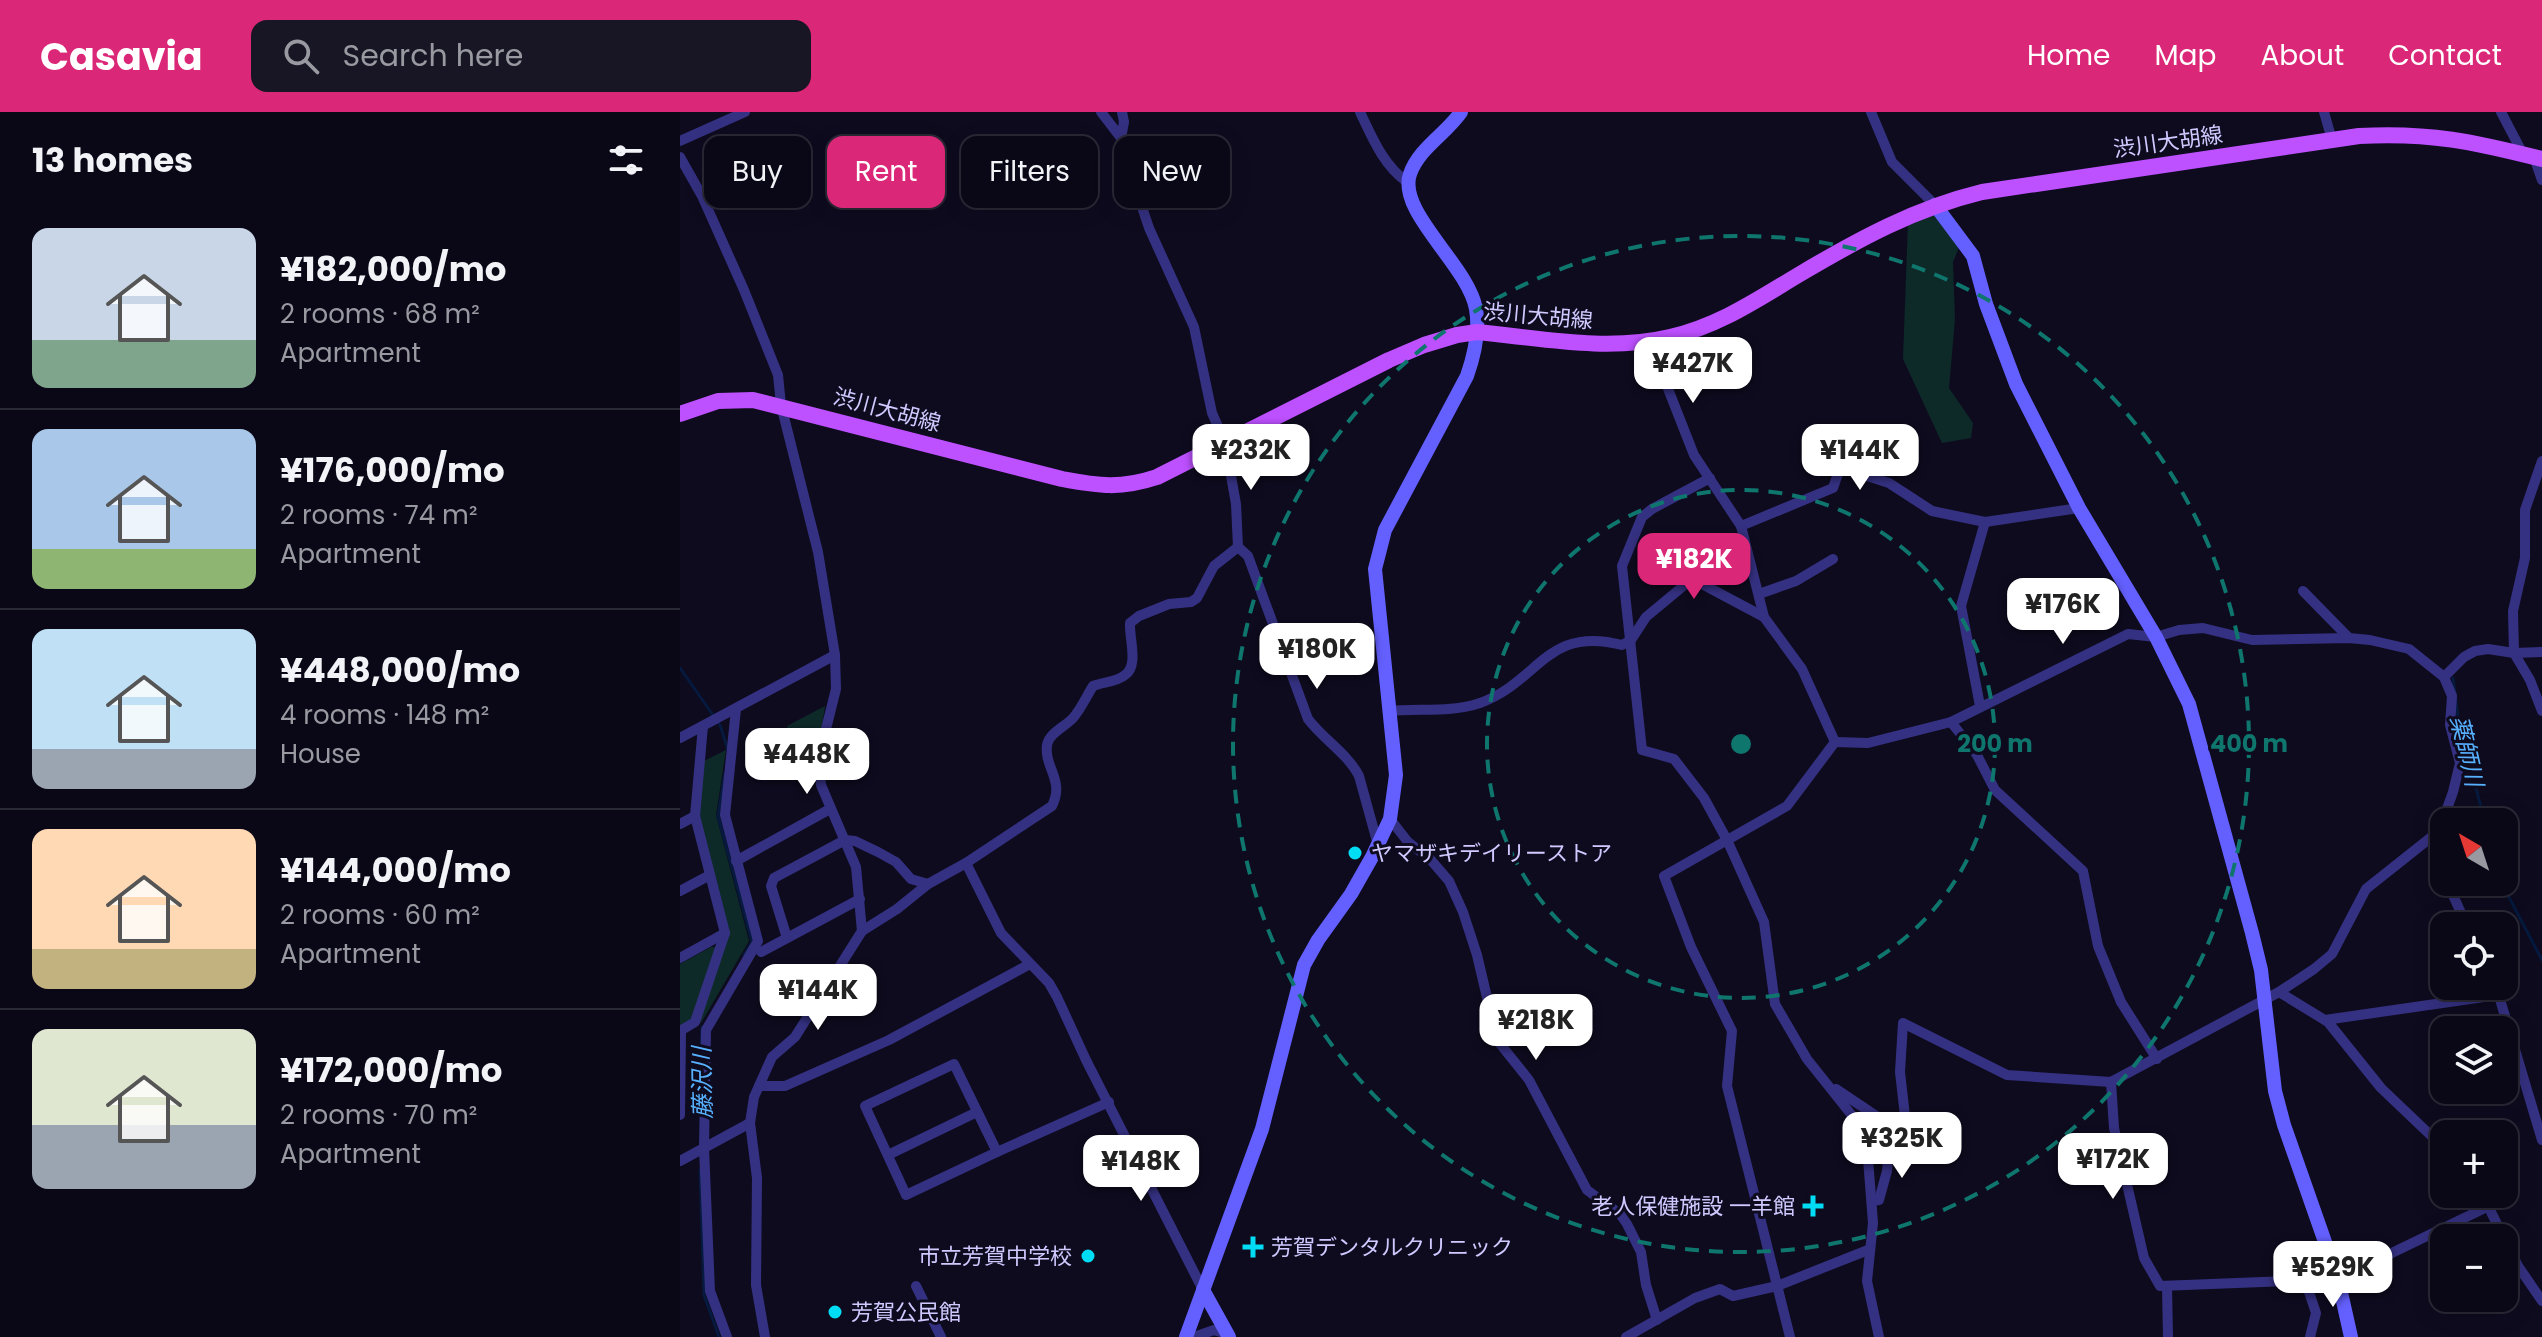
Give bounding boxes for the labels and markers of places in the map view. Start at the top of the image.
pin: ¥427K [1637,337,1749,405]
pin: ¥232K [1195,424,1307,492]
pin: ¥144K [1804,424,1916,492]
pin: ¥182K [1638,533,1750,601]
pin: ¥176K [2007,578,2119,646]
pin: ¥180K [1261,623,1373,691]
pin: ¥448K [751,728,863,796]
centre of rings [1727,730,1755,758]
place label: ヤマザキデイリーストア [1371,838,1612,869]
marker: ヤマザキデイリーストア [1346,844,1364,862]
pin: ¥144K [762,964,874,1032]
pin: ¥218K [1480,994,1592,1062]
pin: ¥325K [1846,1112,1958,1180]
pin: ¥172K [2057,1133,2169,1201]
pin: ¥148K [1085,1135,1197,1203]
place label: 老人保健施設 一羊館 [1591,1191,1795,1222]
marker: 老人保健施設 一羊館 [1802,1195,1824,1217]
place label: 芳賀デンタルクリニック [1271,1232,1513,1263]
marker: 芳賀デンタルクリニック [1242,1236,1264,1258]
place label: 市立芳賀中学校 [918,1241,1072,1272]
pin: ¥529K [2277,1241,2389,1309]
marker: 市立芳賀中学校 [1079,1247,1097,1265]
place label: 芳賀公民館 [851,1297,961,1328]
marker: 芳賀公民館 [826,1303,844,1321]

